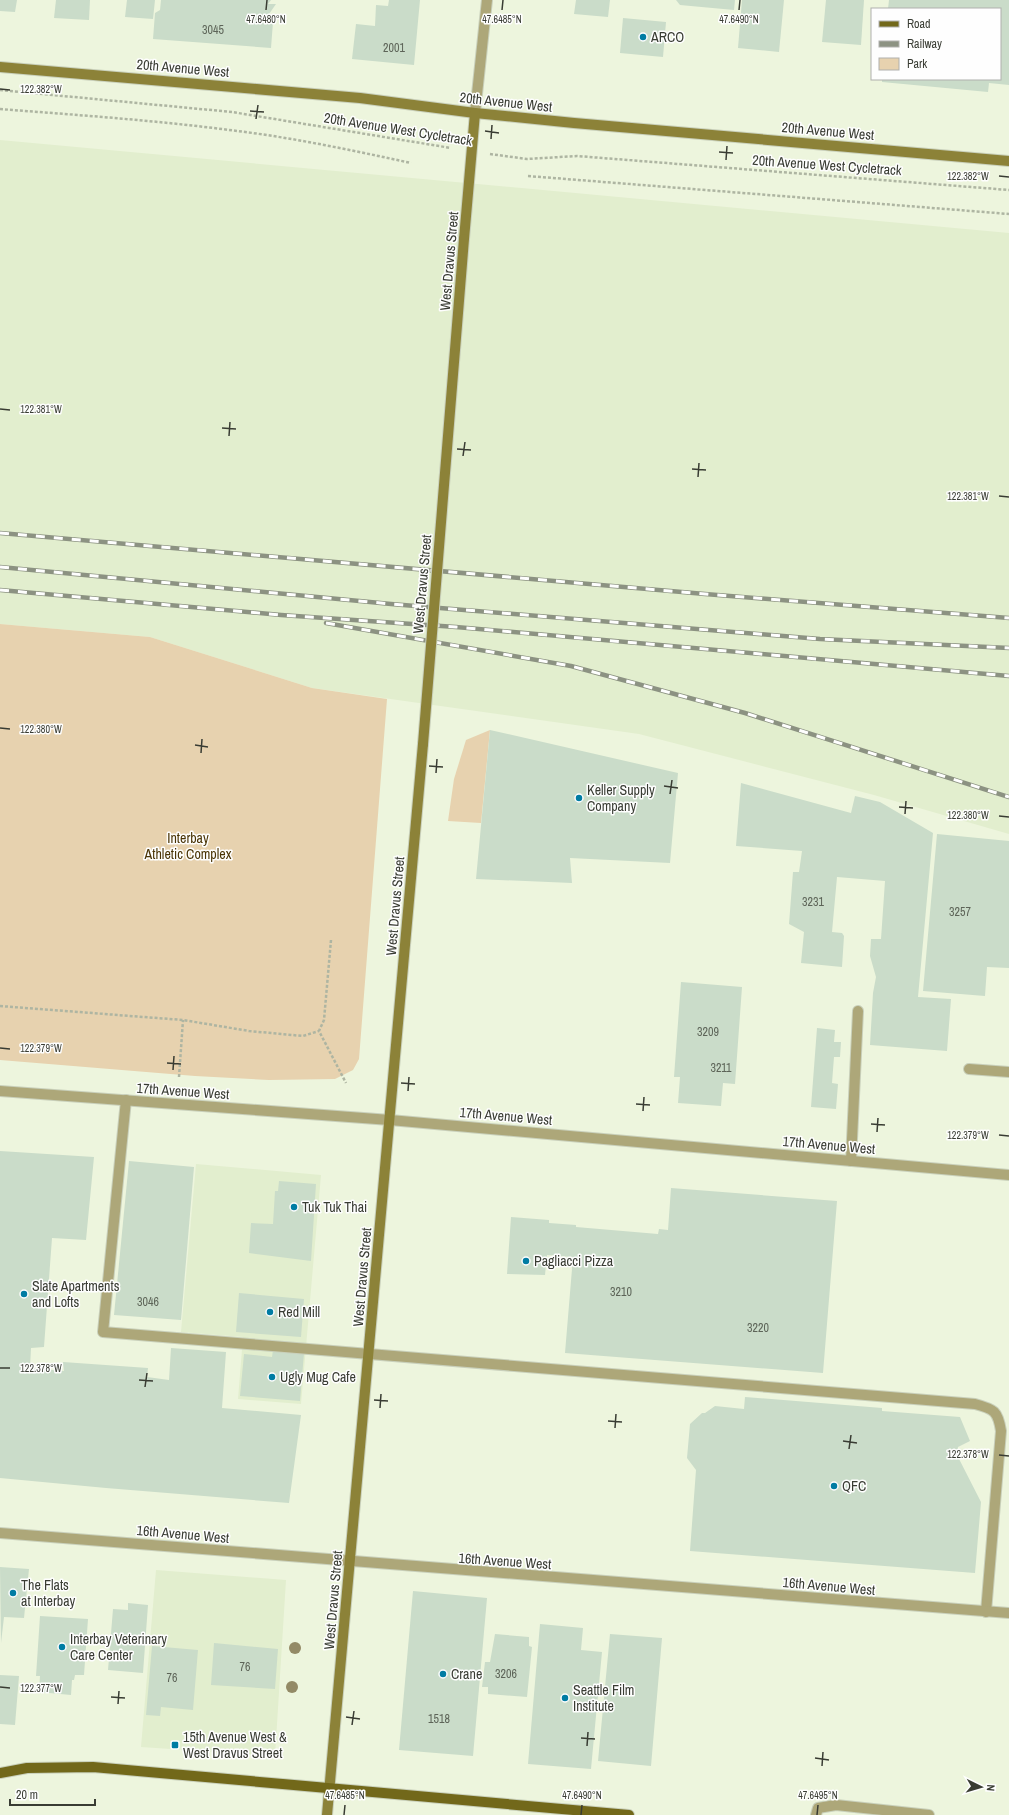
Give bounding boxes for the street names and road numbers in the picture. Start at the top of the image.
street label: 20th Avenue West [136,55,230,81]
street label: 20th Avenue West [459,88,553,116]
street label: 20th Avenue West Cycletrack [323,108,474,150]
street label: 20th Avenue West [781,118,875,144]
street label: 20th Avenue West Cycletrack [752,151,902,179]
street label: West Dravus Street [436,211,462,311]
street label: West Dravus Street [409,534,435,634]
street label: West Dravus Street [382,856,408,956]
street label: 17th Avenue West [136,1079,230,1103]
street label: 17th Avenue West [459,1103,553,1129]
street label: 17th Avenue West [782,1132,876,1158]
street label: West Dravus Street [349,1227,375,1327]
street label: 16th Avenue West [136,1521,230,1547]
street label: 16th Avenue West [458,1549,552,1573]
street label: West Dravus Street [320,1550,346,1650]
street label: 16th Avenue West [782,1573,876,1599]

